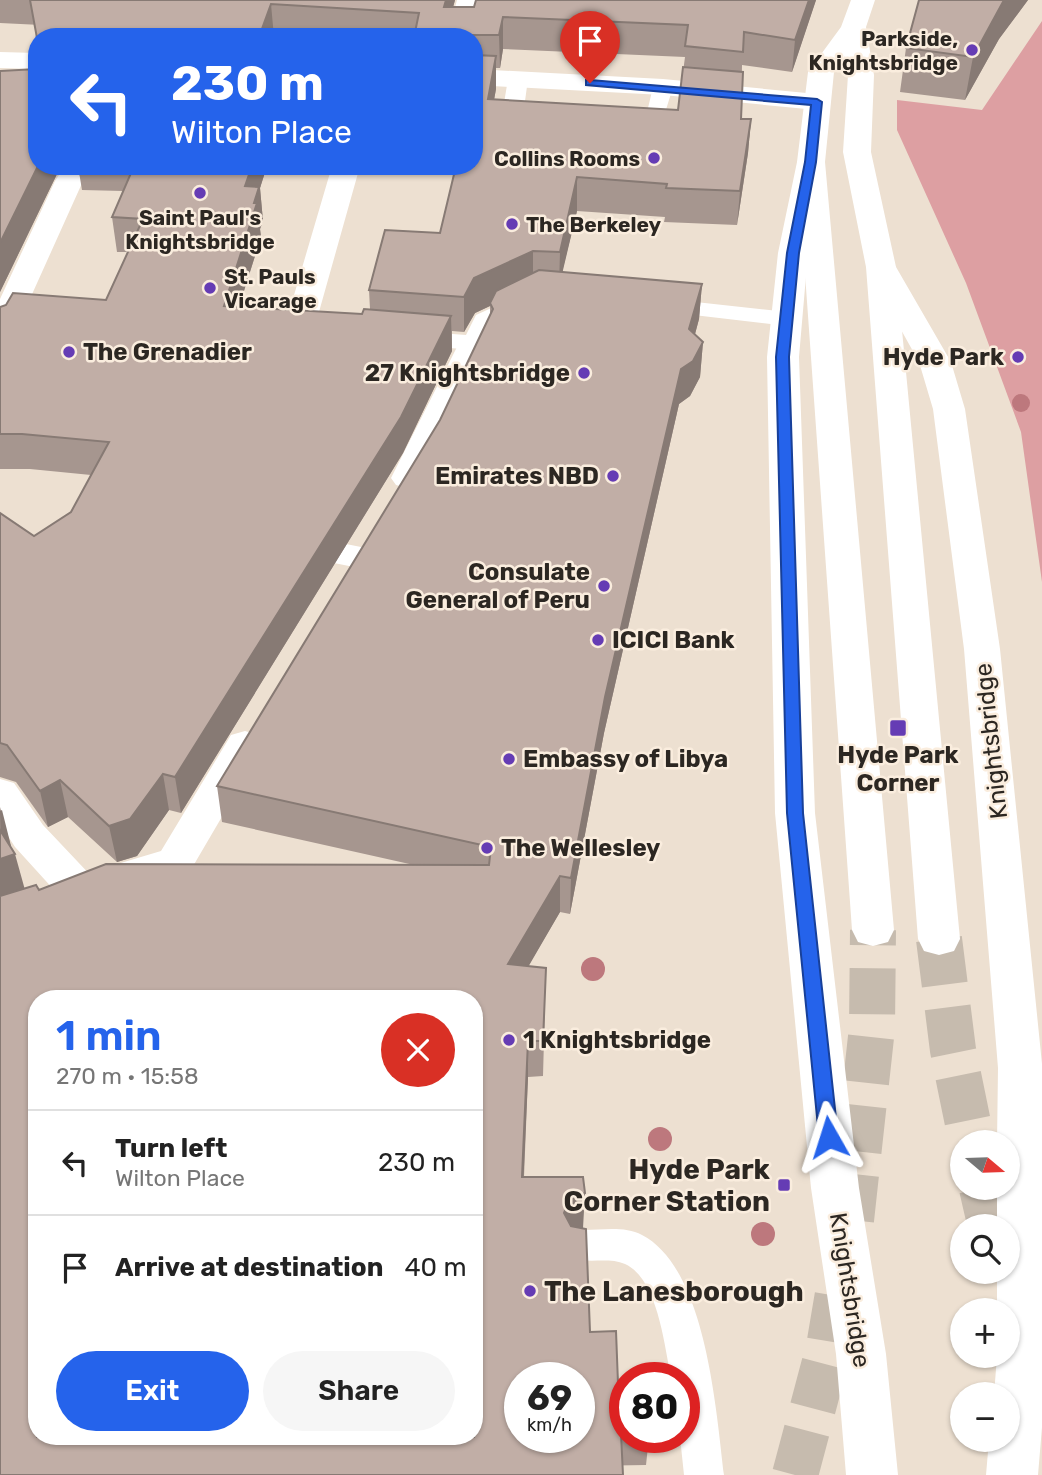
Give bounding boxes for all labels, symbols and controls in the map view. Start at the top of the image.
pin [560,11,620,83]
icon: arrive [571,22,609,60]
place label: Parkside, Knightsbridge [808,26,958,75]
marker: Parkside, Knightsbridge [964,42,980,58]
text: 230 m [171,54,324,112]
icon: left [56,56,147,147]
text: Wilton Place [171,113,352,151]
place label: Collins Rooms [494,146,640,171]
marker: Collins Rooms [646,150,662,166]
marker: Saint Paul's Knightsbridge [192,185,208,201]
place label: Saint Paul's Knightsbridge [125,205,275,254]
place label: The Berkeley [526,212,662,237]
marker: The Berkeley [504,216,520,232]
place label: St. Pauls Vicarage [224,264,317,313]
marker: St. Pauls Vicarage [202,280,218,296]
place label: The Grenadier [83,338,252,366]
place label: Hyde Park [883,343,1004,371]
marker: The Grenadier [61,344,77,360]
marker: Hyde Park [1010,349,1026,365]
place label: 27 Knightsbridge [365,359,570,387]
marker: 27 Knightsbridge [576,365,592,381]
place label: Emirates NBD [435,462,599,490]
marker: Emirates NBD [605,468,621,484]
place label: Consulate General of Peru [406,558,590,614]
marker: Consulate General of Peru [596,578,612,594]
place label: ICICI Bank [612,626,735,654]
marker: ICICI Bank [590,632,606,648]
street label: Knightsbridge [969,662,1013,820]
marker: Hyde Park Corner [888,718,908,738]
place label: Hyde Park Corner [837,741,959,797]
place label: Embassy of Libya [523,745,728,773]
marker: Embassy of Libya [501,751,517,767]
place label: The Wellesley [501,834,660,862]
marker: The Wellesley [479,840,495,856]
text: 1 min [56,1011,162,1061]
button: close [381,1013,455,1087]
place label: 1 Knightsbridge [523,1026,711,1054]
marker: 1 Knightsbridge [501,1032,517,1048]
text: 270 m · 15:58 [56,1062,199,1090]
position arrow [792,1100,866,1174]
north arrow [950,1130,1020,1200]
map controls [950,1130,1020,1452]
text: Turn left [115,1133,227,1164]
icon: left [56,1144,94,1182]
text: 230 m [378,1147,455,1178]
place label: Hyde Park Corner Station [564,1153,771,1218]
text: Wilton Place [115,1164,245,1192]
marker: Hyde Park Corner Station [776,1177,792,1193]
street label: Knightsbridge [824,1211,876,1369]
button: search [950,1214,1020,1284]
icon: arrive [56,1249,94,1287]
text: Arrive at destination [115,1252,383,1283]
text: 40 m [404,1252,467,1283]
place label: The Lanesborough [544,1275,804,1308]
marker: The Lanesborough [522,1283,538,1299]
button: + [950,1298,1020,1368]
button: Exit [56,1351,249,1431]
button: Share [263,1351,455,1431]
speed limit sign: 80 [609,1362,700,1453]
text: 69 [527,1377,572,1419]
button: − [950,1382,1020,1452]
text: km/h [527,1414,572,1436]

